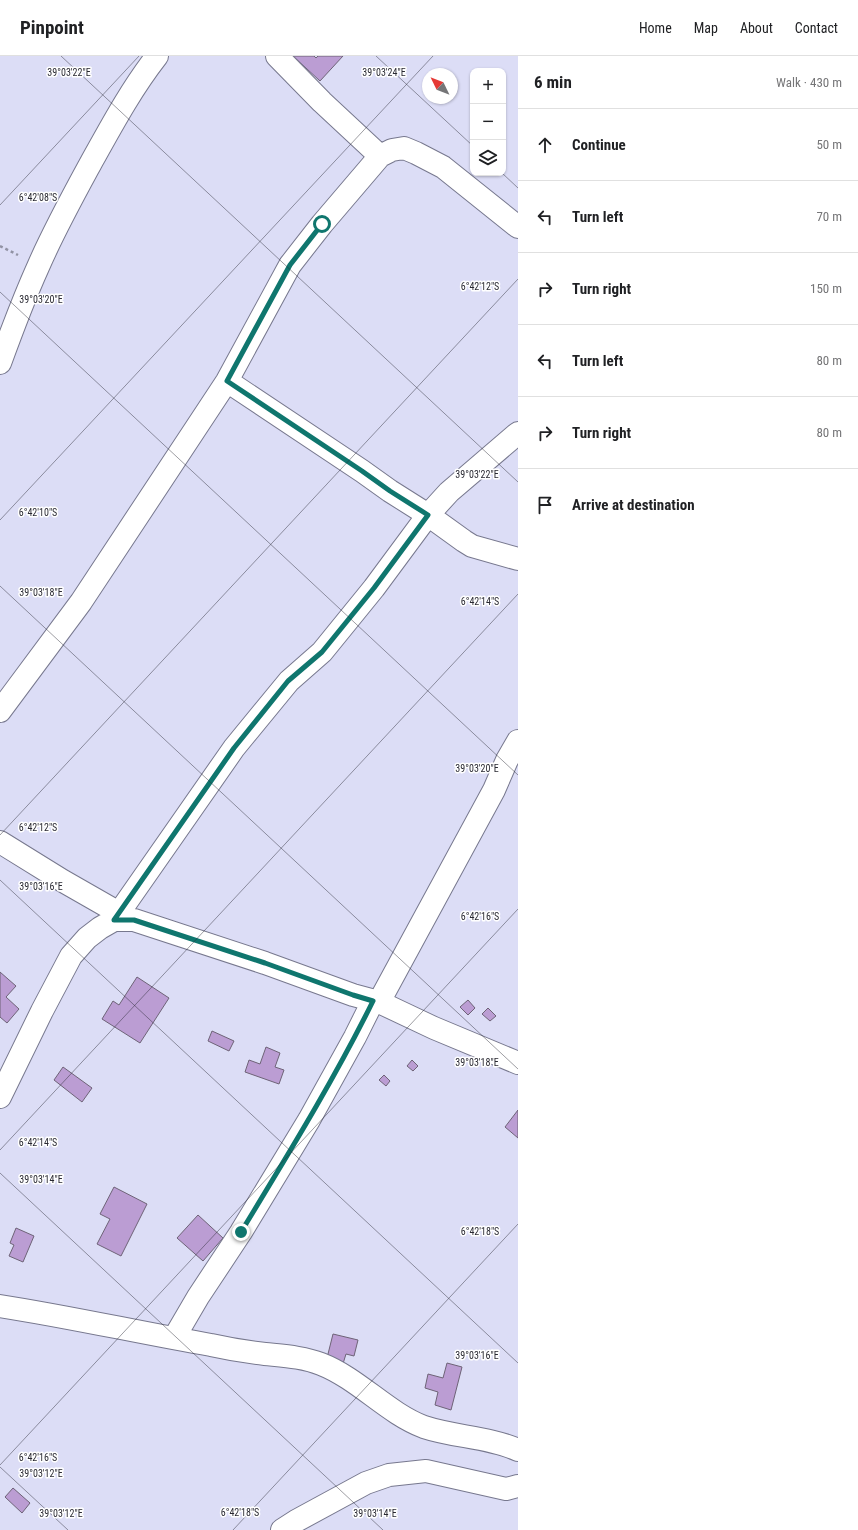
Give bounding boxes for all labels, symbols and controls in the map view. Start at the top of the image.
text: Pinpoint [20,16,84,39]
text: Home [639,20,672,36]
text: Map [694,20,718,36]
text: About [740,20,773,36]
text: Contact [795,20,838,36]
text: 39°03'22"E [47,67,91,78]
text: 39°03'24"E [362,67,406,78]
north arrow [422,68,458,104]
map controls [470,68,506,176]
button: + [470,68,506,104]
text: 6 min [534,72,572,92]
text: Walk · 430 m [776,75,842,90]
button: − [470,104,506,140]
icon: ahead [534,134,556,156]
text: Continue [572,136,626,154]
text: 50 m [816,137,842,152]
button: layers [470,140,506,176]
text: 6°42'08"S [19,192,57,203]
icon: left [534,206,556,228]
text: Turn left [572,208,623,226]
text: 70 m [816,209,842,224]
route start [313,215,331,233]
icon: right [534,278,556,300]
text: Turn right [572,280,631,298]
text: 6°42'12"S [461,281,499,292]
text: 150 m [810,281,842,296]
text: 39°03'20"E [19,294,63,305]
icon: left [534,350,556,372]
text: Turn left [572,352,623,370]
text: 80 m [816,353,842,368]
icon: right [534,422,556,444]
text: Turn right [572,424,631,442]
text: 80 m [816,425,842,440]
text: 39°03'22"E [455,469,499,480]
icon: arrive [534,494,556,516]
text: Arrive at destination [572,496,695,514]
text: 6°42'10"S [19,507,57,518]
text: 39°03'18"E [19,587,63,598]
text: 6°42'14"S [461,596,499,607]
text: 39°03'20"E [455,763,499,774]
text: 6°42'12"S [19,822,57,833]
text: 39°03'16"E [19,881,63,892]
text: 6°42'16"S [461,911,499,922]
text: 39°03'18"E [455,1057,499,1068]
text: 6°42'14"S [19,1137,57,1148]
text: 39°03'14"E [19,1174,63,1185]
route end [232,1223,250,1241]
text: 6°42'18"S [461,1226,499,1237]
text: 39°03'16"E [455,1350,499,1361]
text: 6°42'16"S [19,1452,57,1463]
text: 39°03'12"E [19,1468,63,1479]
text: 6°42'18"S [221,1507,259,1518]
text: 39°03'12"E [39,1508,83,1519]
text: 39°03'14"E [353,1508,397,1519]

